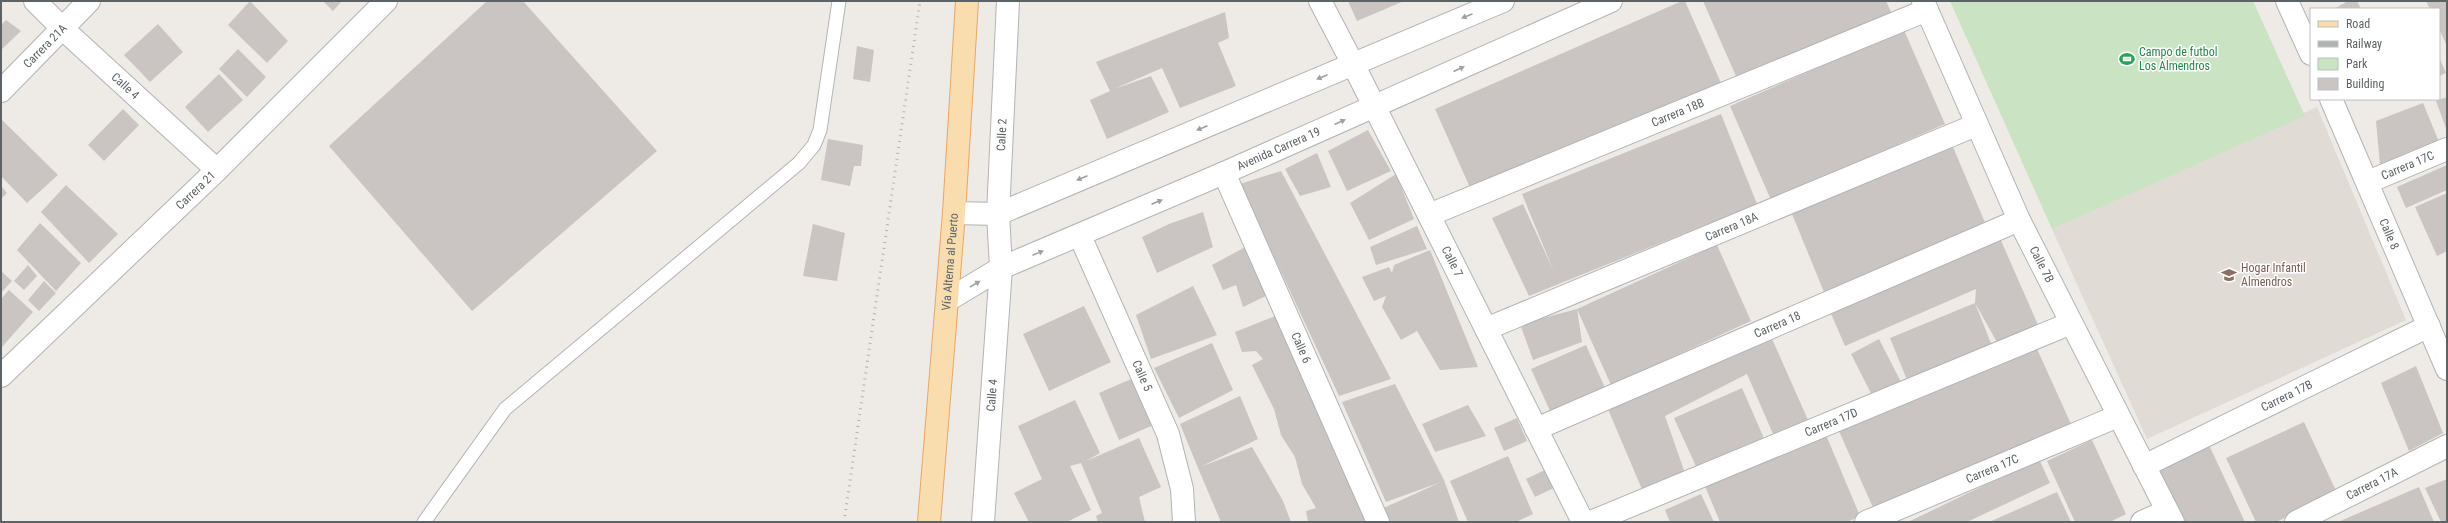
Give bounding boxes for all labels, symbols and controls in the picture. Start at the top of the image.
legend [2310,8,2440,100]
one-way arrow [1462,13,1473,19]
text: Road [2346,17,2370,31]
street label: Carrera 21A [20,21,70,71]
text: Railway [2346,37,2382,51]
place label: Campo de futbol Los Almendros [2139,45,2217,73]
sports icon: Campo de futbol Los Almendros [2118,50,2136,68]
text: Park [2346,57,2368,71]
one-way arrow [1453,66,1465,72]
street label: Calle 4 [109,70,142,102]
one-way arrow [1316,74,1327,80]
text: Building [2346,77,2384,91]
street label: Carrera 18B [1649,96,1706,130]
street label: Calle 2 [994,118,1009,151]
one-way arrow [1335,119,1346,125]
street label: Avenida Carrera 19 [1235,124,1322,173]
one-way arrow [1195,125,1207,131]
street label: Carrera 17C [2379,148,2436,183]
street label: Carrera 21 [173,168,218,212]
one-way arrow [1076,175,1088,181]
one-way arrow [1152,199,1164,205]
street label: Carrera 18A [1703,209,1760,244]
street label: Vía Alterna al Puerto [939,213,961,311]
street label: Calle 8 [2376,216,2402,252]
street label: Calle 7 [1439,244,1466,279]
street label: Calle 7B [2027,244,2057,285]
one-way arrow [1032,250,1043,256]
place label: Hogar Infantil Almendros [2241,261,2306,289]
school or university icon: Hogar Infantil Almendros [2220,266,2238,284]
one-way arrow [969,280,981,287]
street label: Carrera 18 [1752,308,1803,341]
street label: Calle 6 [1288,330,1314,365]
street label: Calle 5 [1129,358,1155,394]
street label: Carrera 17B [2259,377,2315,414]
street label: Calle 4 [984,379,1000,412]
street label: Carrera 17D [1803,405,1860,440]
street label: Carrera 17C [1964,451,2021,486]
street label: Carrera 17A [2344,465,2400,503]

